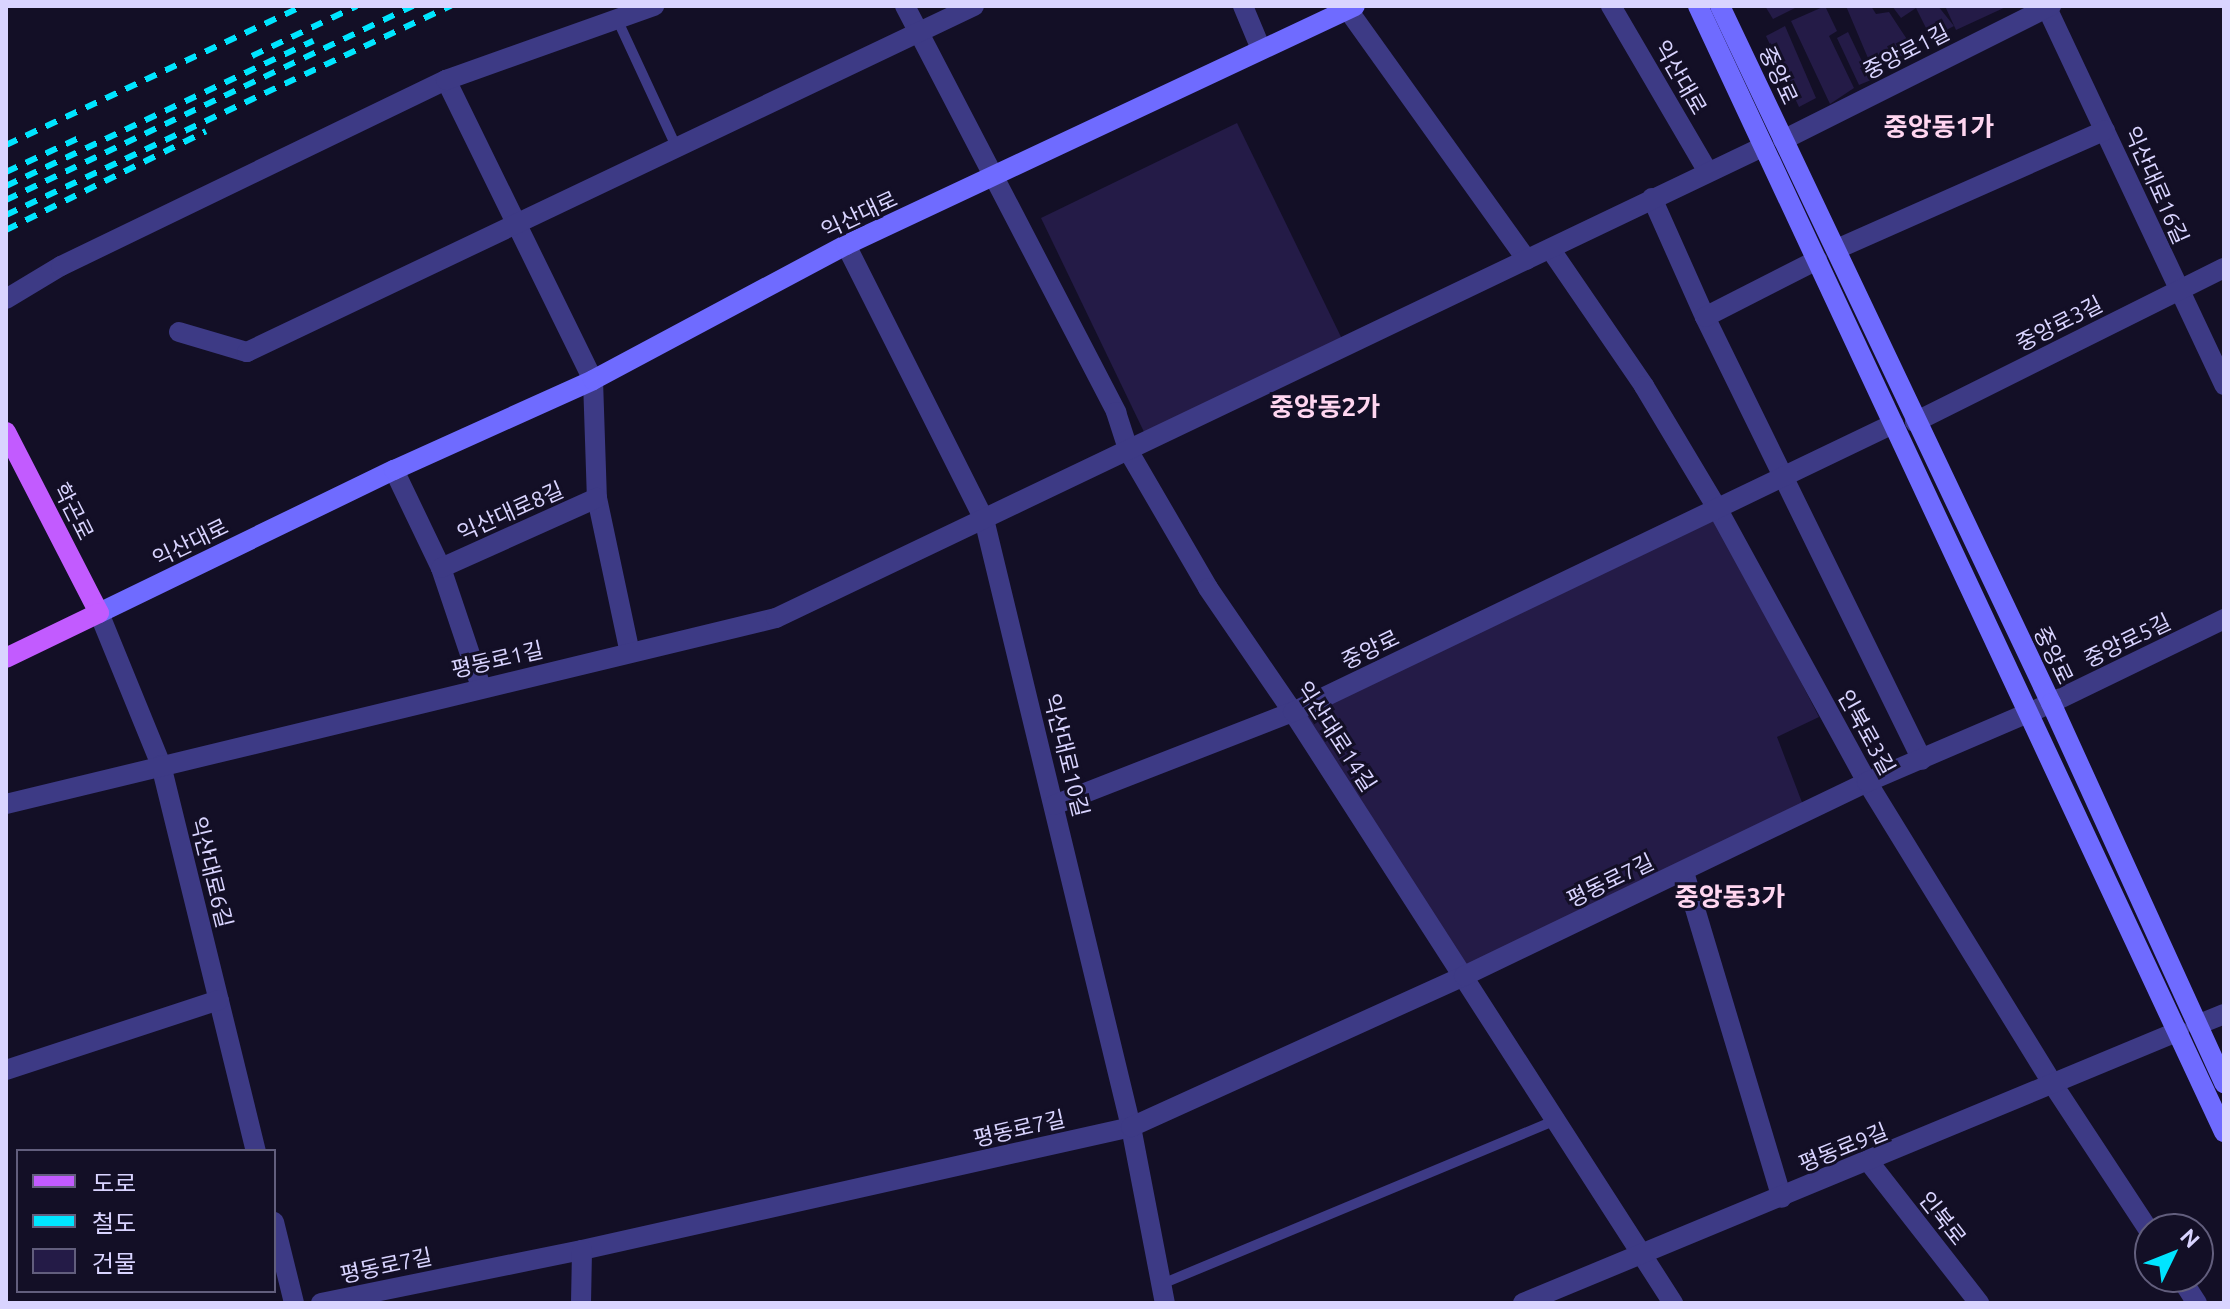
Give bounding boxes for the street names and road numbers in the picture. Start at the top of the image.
street label: 중앙로1길 [1858,18,1954,84]
street label: 익산대로 [1649,35,1713,119]
street label: 중앙로 [1754,42,1804,108]
street label: 익산대로16길 [2119,122,2195,248]
street label: 익산대로 [817,185,901,243]
street label: 중앙로3길 [2011,290,2107,356]
street label: 익산대로8길 [453,476,567,546]
street label: 학곤로 [48,478,100,544]
street label: 익산대로 [148,512,232,572]
street label: 중앙로5길 [2079,608,2175,672]
street label: 중앙로 [2029,622,2079,688]
street label: 중앙로 [1337,624,1403,674]
street label: 평동로1길 [449,636,545,682]
street label: 익산대로14길 [1292,676,1382,796]
street label: 인북로3길 [1833,685,1901,779]
street label: 익산대로10길 [1039,691,1095,819]
street label: 익산대로6길 [185,814,239,930]
street label: 평동로7길 [1562,848,1658,912]
street label: 평동로7길 [971,1105,1067,1151]
street label: 평동로9길 [1795,1117,1891,1177]
street label: 인북로 [1914,1186,1972,1250]
street label: 평동로7길 [338,1242,434,1288]

